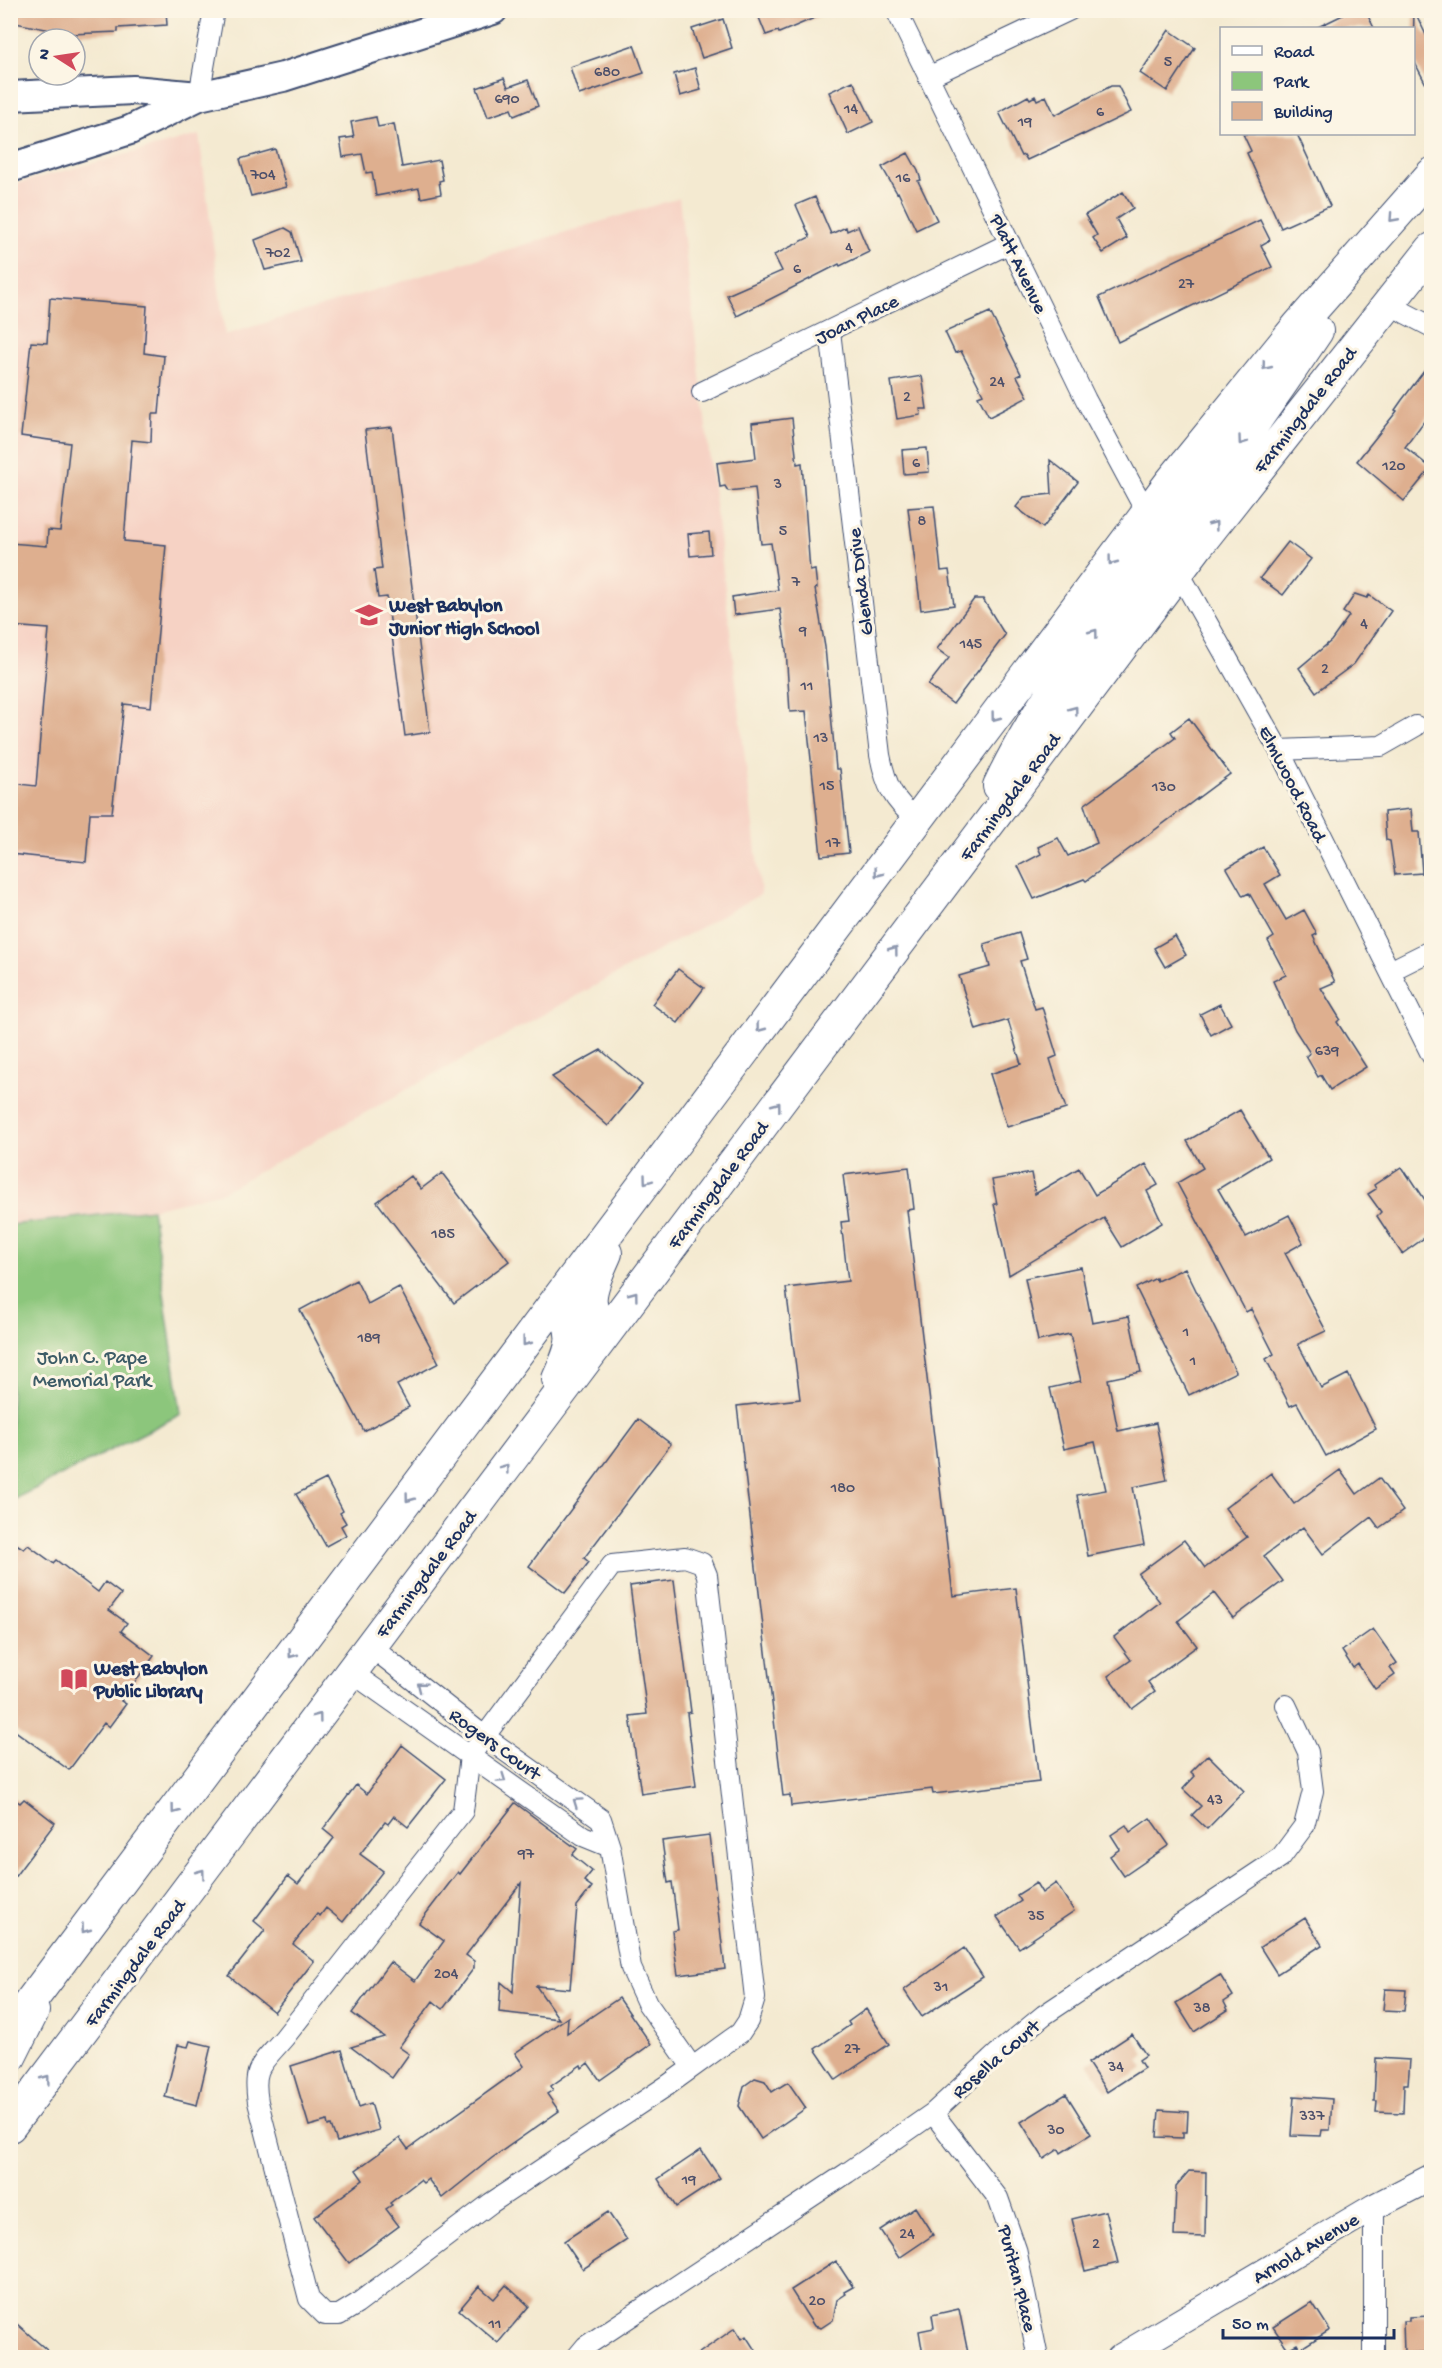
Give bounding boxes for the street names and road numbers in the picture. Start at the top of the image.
street label: Platt Avenue [982,210,1051,319]
street label: Joan Place [812,291,904,351]
street label: Farmingdale Road [1250,342,1365,480]
street label: Glenda Drive [844,526,880,637]
street label: Elmwood Road [1252,723,1331,849]
street label: Farmingdale Road [956,728,1069,867]
street label: Farmingdale Road [664,1116,777,1255]
street label: Farmingdale Road [372,1505,485,1644]
street label: Rogers Court [444,1705,546,1788]
street label: Farmingdale Road [81,1894,194,2033]
street label: Rosella Court [949,2015,1047,2105]
street label: Arnold Avenue [1250,2209,1365,2291]
street label: Puritan Place [991,2222,1040,2335]

